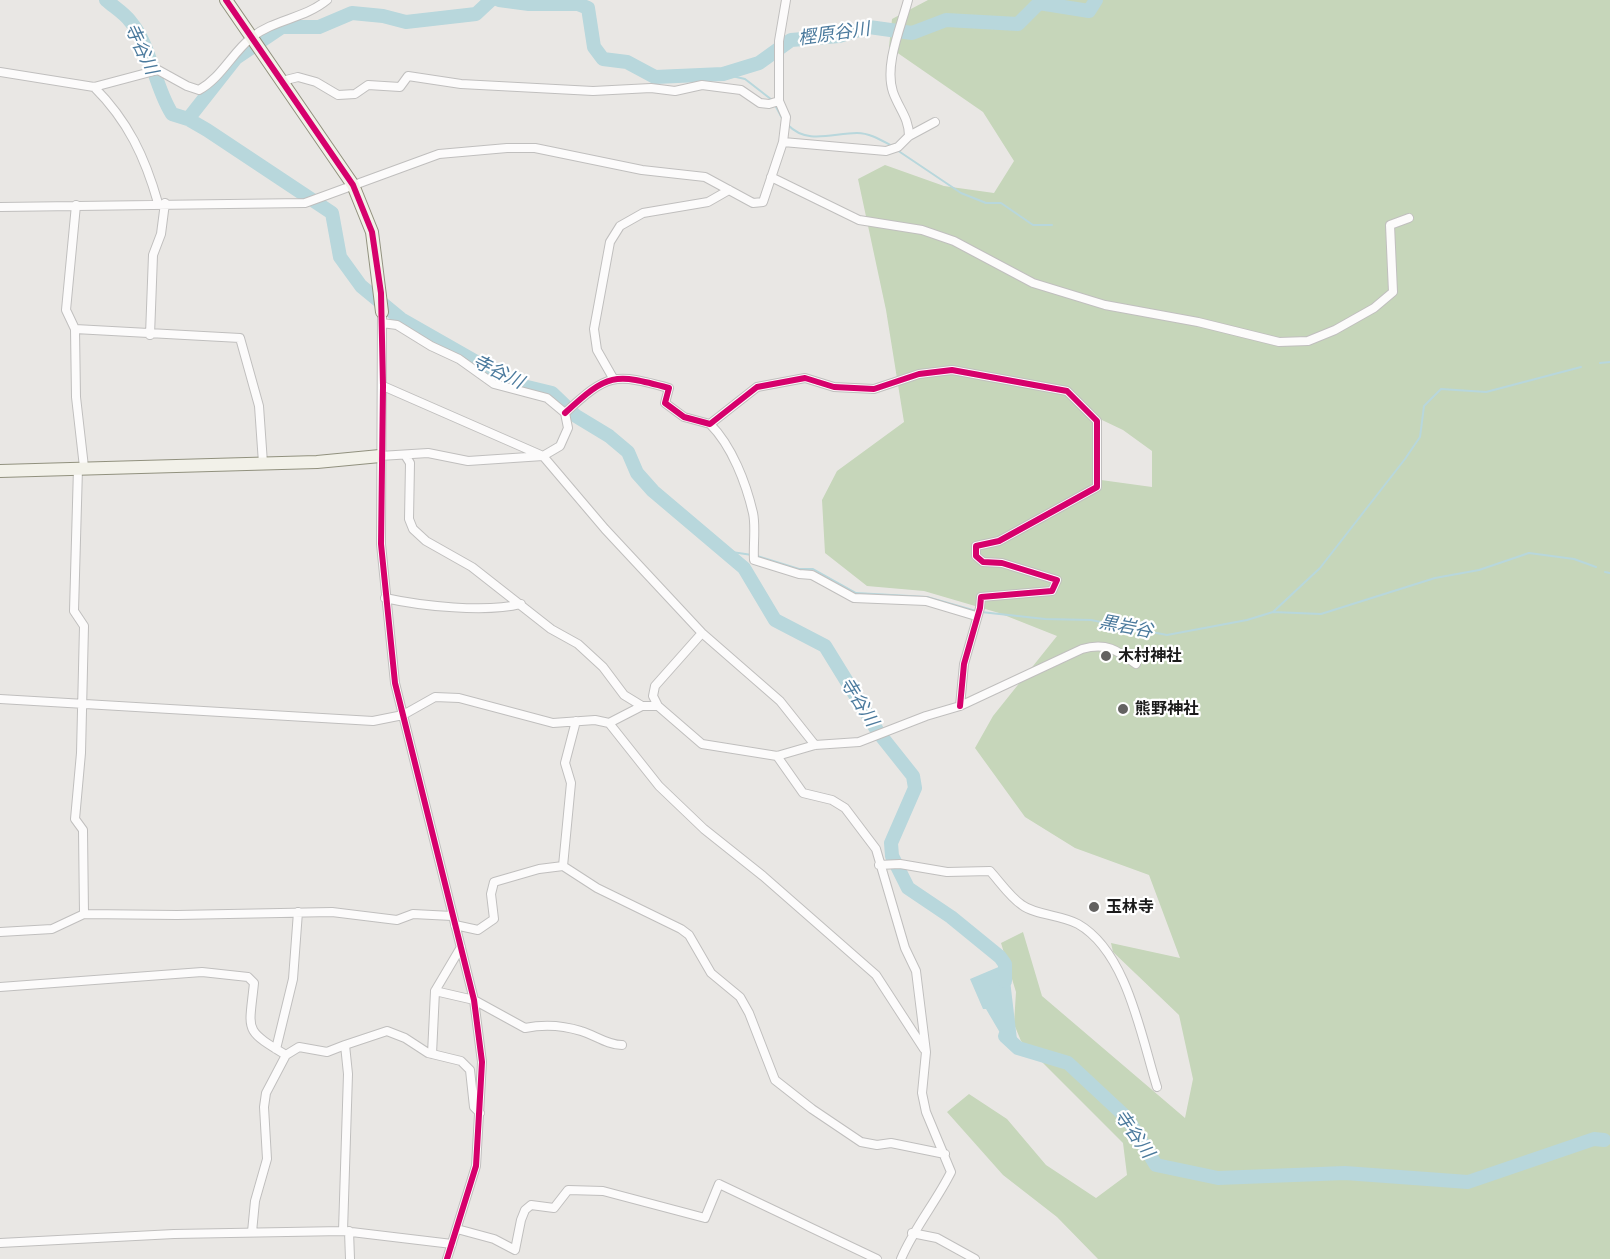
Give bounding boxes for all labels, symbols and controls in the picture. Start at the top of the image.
water label: 樫原谷川 [797,18,871,50]
water label: 寺谷川 [120,20,162,78]
water label: 寺谷川 [469,350,527,394]
water label: 黒岩谷 [1097,611,1155,643]
place label: 木村神社 [1118,646,1182,666]
marker: 木村神社 [1099,649,1113,663]
water label: 寺谷川 [836,673,882,731]
place label: 熊野神社 [1135,699,1199,719]
marker: 熊野神社 [1116,702,1130,716]
place label: 玉林寺 [1106,897,1154,917]
marker: 玉林寺 [1087,900,1101,914]
water label: 寺谷川 [1110,1106,1158,1162]

